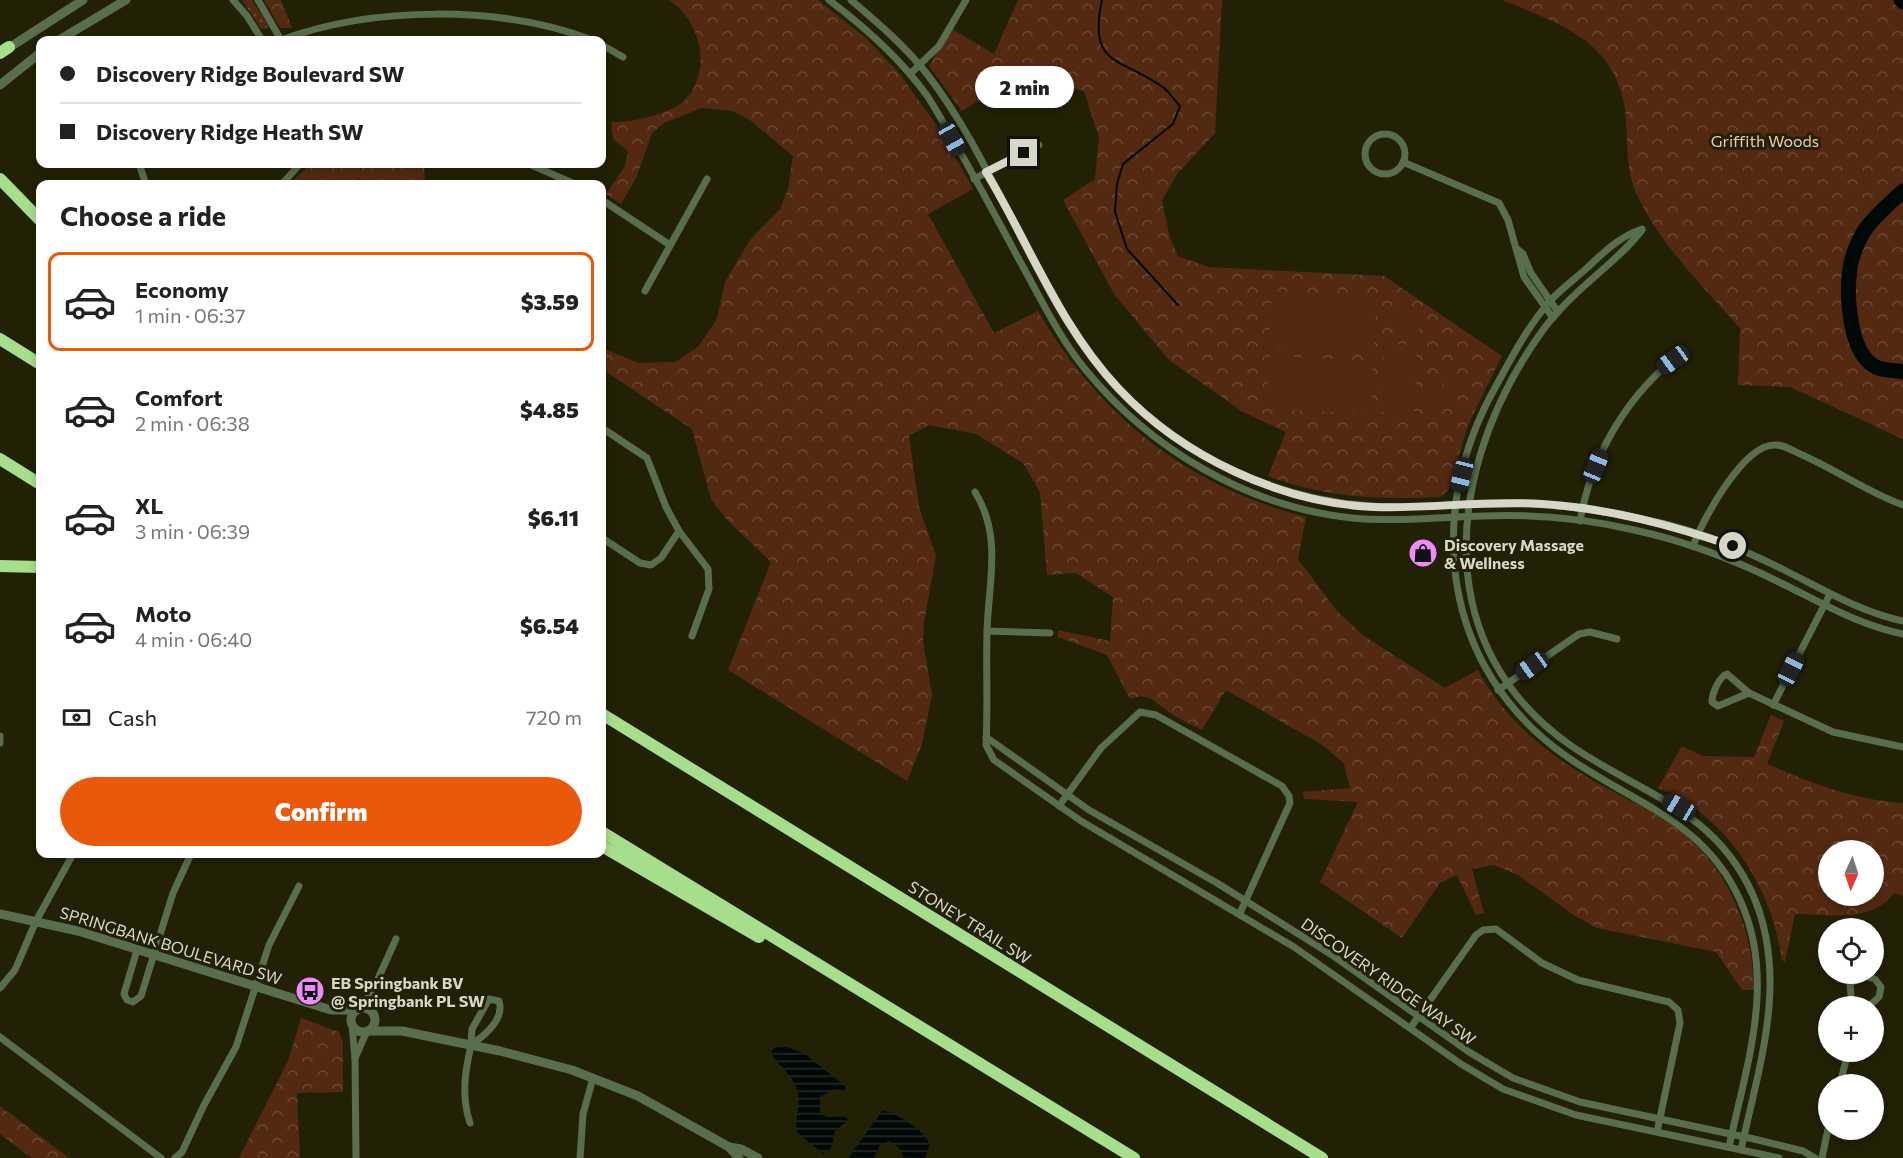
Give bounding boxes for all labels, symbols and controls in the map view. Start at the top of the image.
text: Discovery Ridge Boulevard SW [96,60,405,87]
callout: 2 min [974,66,1074,108]
text: 2 min [999,75,1050,99]
text: Discovery Ridge Heath SW [96,118,364,145]
car [935,119,969,159]
park label: Griffith Woods [1711,131,1819,150]
route end [1010,139,1037,166]
text: Choose a ride [60,199,226,232]
icon: car [63,275,117,329]
text: Economy [135,276,229,303]
text: $3.59 [521,288,579,315]
text: 1 min · 06:37 [135,303,246,327]
car [1653,342,1693,378]
icon: car [63,383,117,437]
text: Comfort [135,384,223,411]
text: $4.85 [520,396,579,423]
text: 2 min · 06:38 [135,411,250,435]
car [1581,446,1611,486]
car [1449,455,1475,495]
icon: car [63,491,117,545]
text: XL [135,492,163,519]
text: $6.11 [528,504,579,531]
text: 3 min · 06:39 [135,519,250,543]
route start [1719,532,1746,559]
place label: Discovery Massage & Wellness [1444,535,1584,572]
shop icon: Discovery Massage & Wellness [1407,537,1439,569]
icon: car [63,599,117,653]
text: Moto [135,600,191,627]
text: $6.54 [520,612,579,639]
text: 4 min · 06:40 [135,627,252,651]
car [1512,648,1552,684]
car [1775,649,1807,689]
icon: cash [60,701,93,734]
text: Cash [108,704,157,731]
text: 720 m [526,705,582,729]
button: Confirm [60,777,582,846]
car [1659,790,1699,824]
north arrow [1818,840,1884,906]
map controls [1818,840,1884,1140]
street label: STONEY TRAIL SW [905,877,1035,967]
street label: SPRINGBANK BOULEVARD SW [58,902,284,988]
street label: DISCOVERY RIDGE WAY SW [1298,913,1480,1049]
button: locate [1818,918,1884,984]
place label: EB Springbank BV @ Springbank PL SW [331,973,485,1010]
bus stop icon: EB Springbank BV @ Springbank PL SW [294,975,326,1007]
button: + [1818,996,1884,1062]
button: − [1818,1074,1884,1140]

